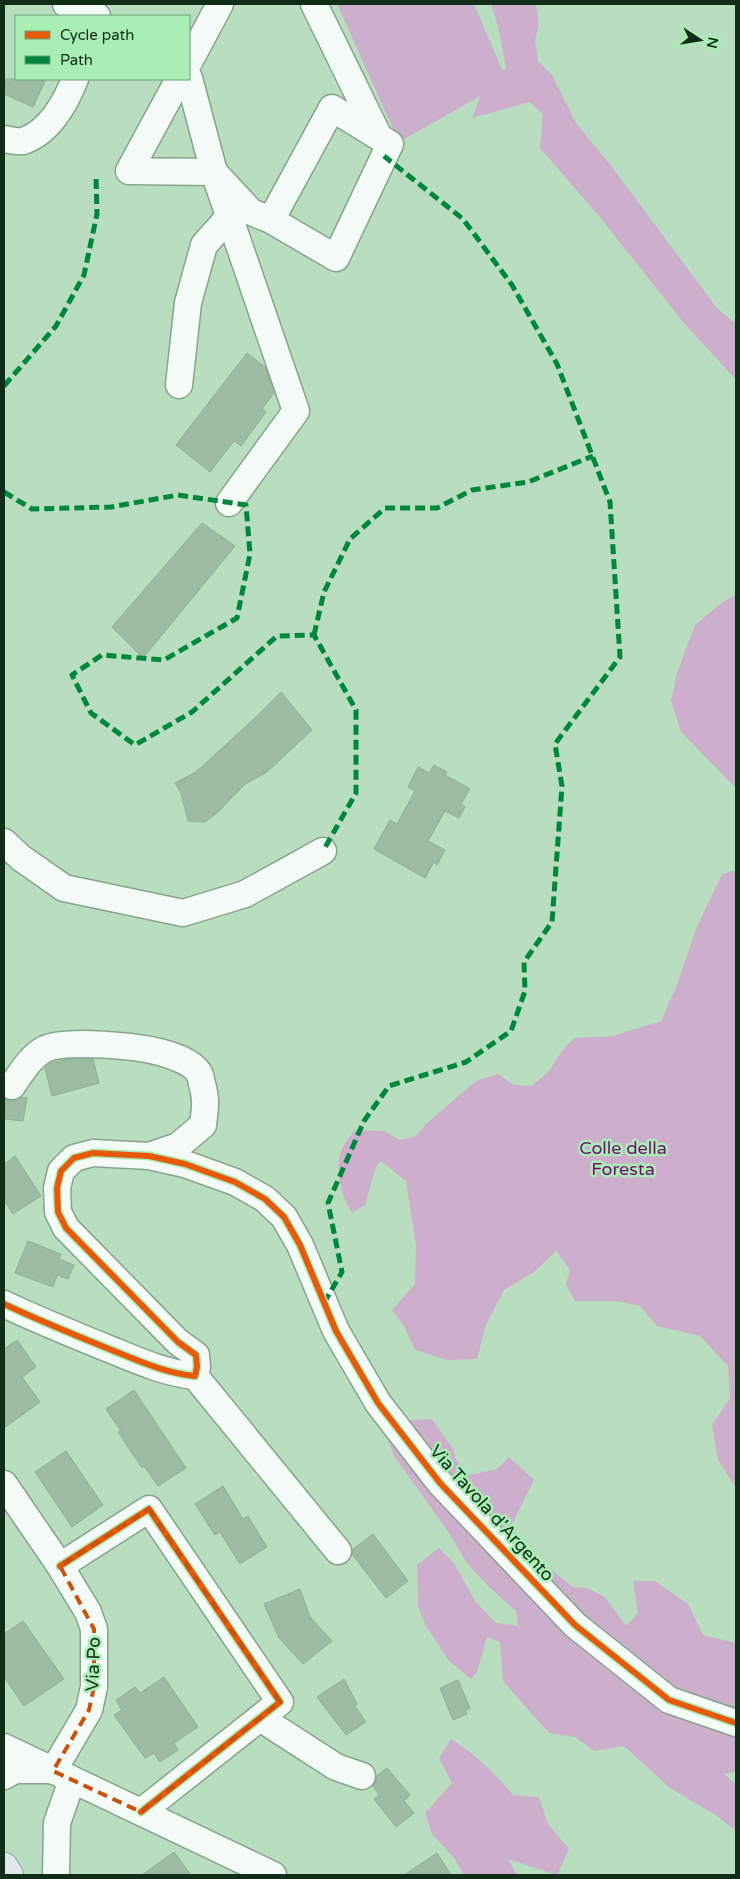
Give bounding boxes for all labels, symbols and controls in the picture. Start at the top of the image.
legend [15,15,190,80]
north arrow [675,15,725,65]
text: Cycle path [60,26,134,44]
text: N [703,35,722,50]
text: Path [60,51,93,69]
park label: Colle della Foresta [579,1137,667,1180]
street label: Via Tavola d'Argento [425,1440,559,1586]
street label: Via Po [81,1636,105,1692]

